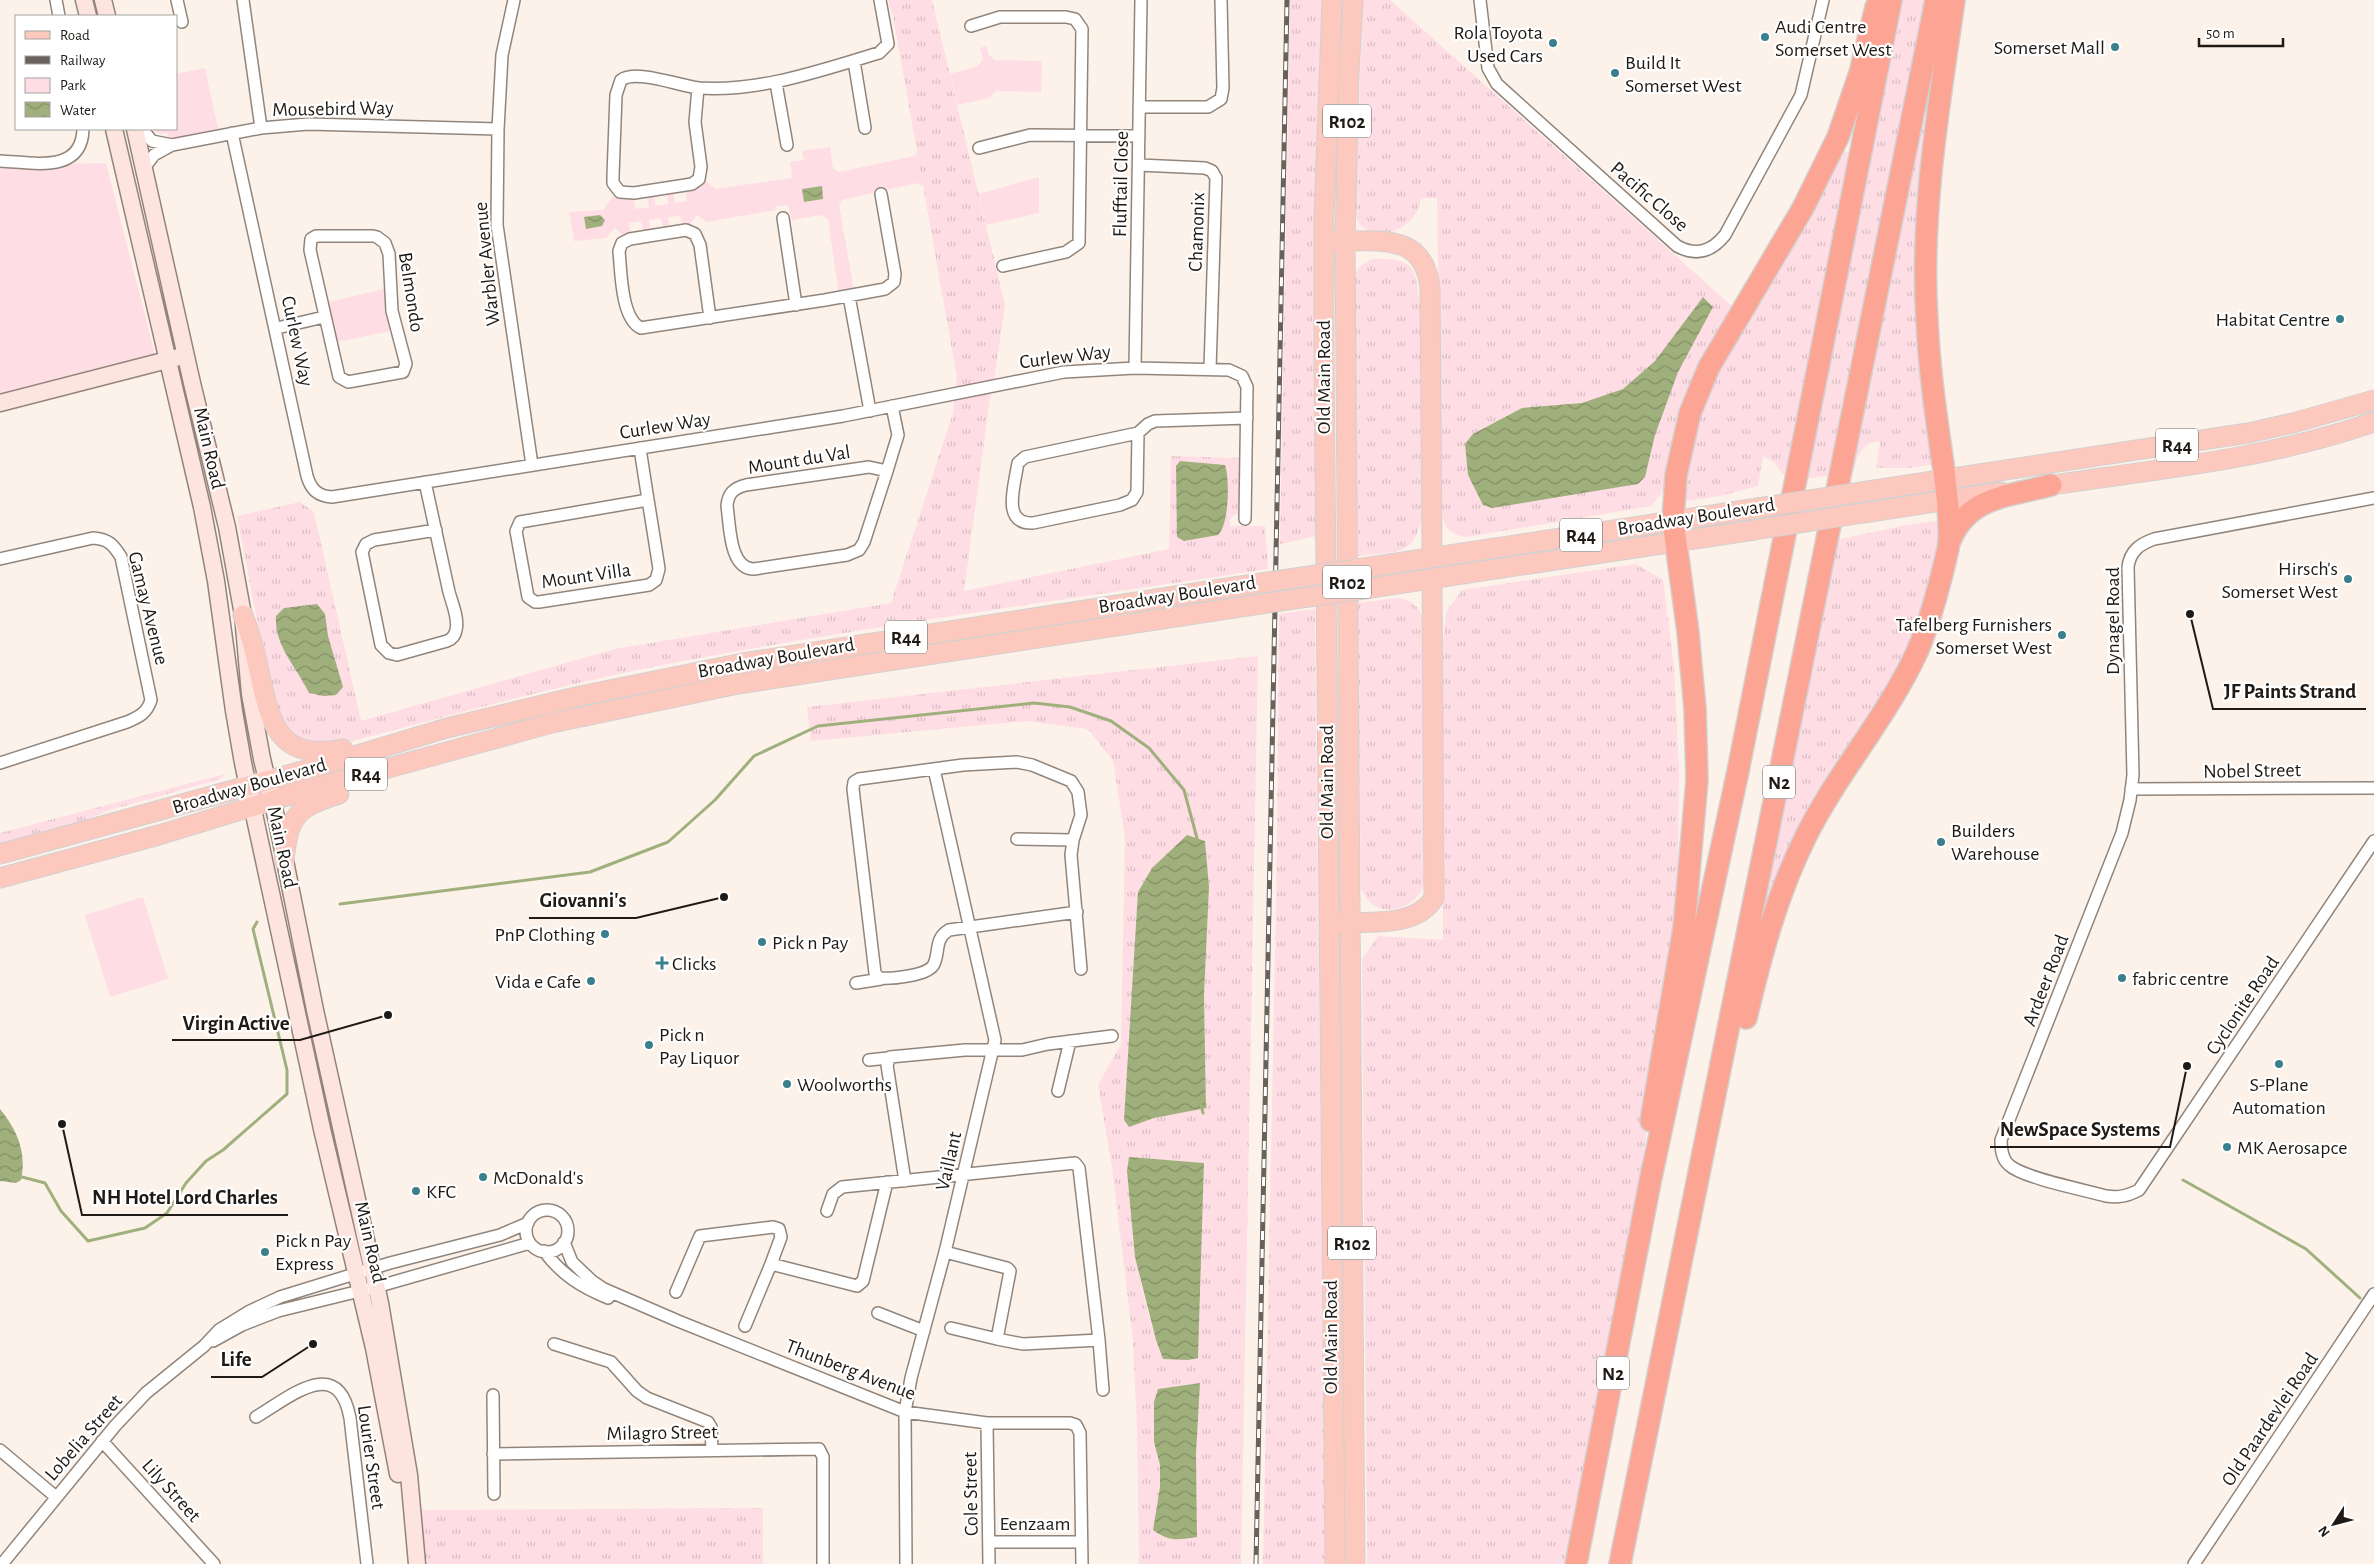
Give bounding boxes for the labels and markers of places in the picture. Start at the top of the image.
place label: Audi Centre Somerset West [1775,17,1892,60]
place label: Rola Toyota Used Cars [1454,23,1543,66]
marker: Audi Centre Somerset West [1759,31,1771,43]
marker: Rola Toyota Used Cars [1547,37,1559,49]
place label: Somerset Mall [1994,38,2105,58]
marker: Somerset Mall [2109,41,2121,53]
place label: Build It Somerset West [1625,53,1742,96]
marker: Build It Somerset West [1609,67,1621,79]
place label: Habitat Centre [2215,310,2330,330]
marker: Habitat Centre [2334,313,2346,325]
place label: Hirsch's Somerset West [2221,559,2339,602]
marker: Hirsch's Somerset West [2342,573,2354,585]
place label: Tafelberg Furnishers Somerset West [1895,615,2053,658]
marker: Tafelberg Furnishers Somerset West [2056,629,2068,641]
callout: JF Paints Strand [2213,673,2366,709]
place label: Builders Warehouse [1951,821,2040,864]
marker: Builders Warehouse [1935,836,1947,848]
callout: Giovanni's [529,882,636,918]
place label: PnP Clothing [494,925,595,945]
marker: PnP Clothing [599,928,611,940]
place label: Pick n Pay [772,933,849,953]
marker: Pick n Pay [756,936,768,948]
place label: Clicks [672,954,716,974]
marker: Clicks [656,957,668,969]
place label: fabric centre [2132,969,2229,989]
place label: Vida e Cafe [495,972,581,992]
marker: fabric centre [2116,972,2128,984]
marker: Vida e Cafe [585,975,597,987]
callout: Virgin Active [172,1004,300,1040]
place label: Pick n Pay Liquor [659,1025,740,1068]
marker: Pick n Pay Liquor [643,1039,655,1051]
marker: S-Plane Automation [2273,1058,2285,1070]
place label: Woolworths [797,1075,892,1095]
place label: S-Plane Automation [2232,1075,2326,1118]
marker: Woolworths [781,1078,793,1090]
callout: NewSpace Systems [1990,1111,2170,1147]
place label: MK Aerosapce [2237,1138,2347,1158]
marker: MK Aerosapce [2221,1141,2233,1153]
place label: McDonald's [493,1168,584,1188]
marker: McDonald's [477,1171,489,1183]
callout: NH Hotel Lord Charles [82,1179,288,1215]
place label: KFC [426,1182,456,1202]
marker: KFC [410,1185,422,1197]
place label: Pick n Pay Express [275,1231,352,1274]
marker: Pick n Pay Express [259,1246,271,1258]
callout: Life [211,1341,262,1377]

